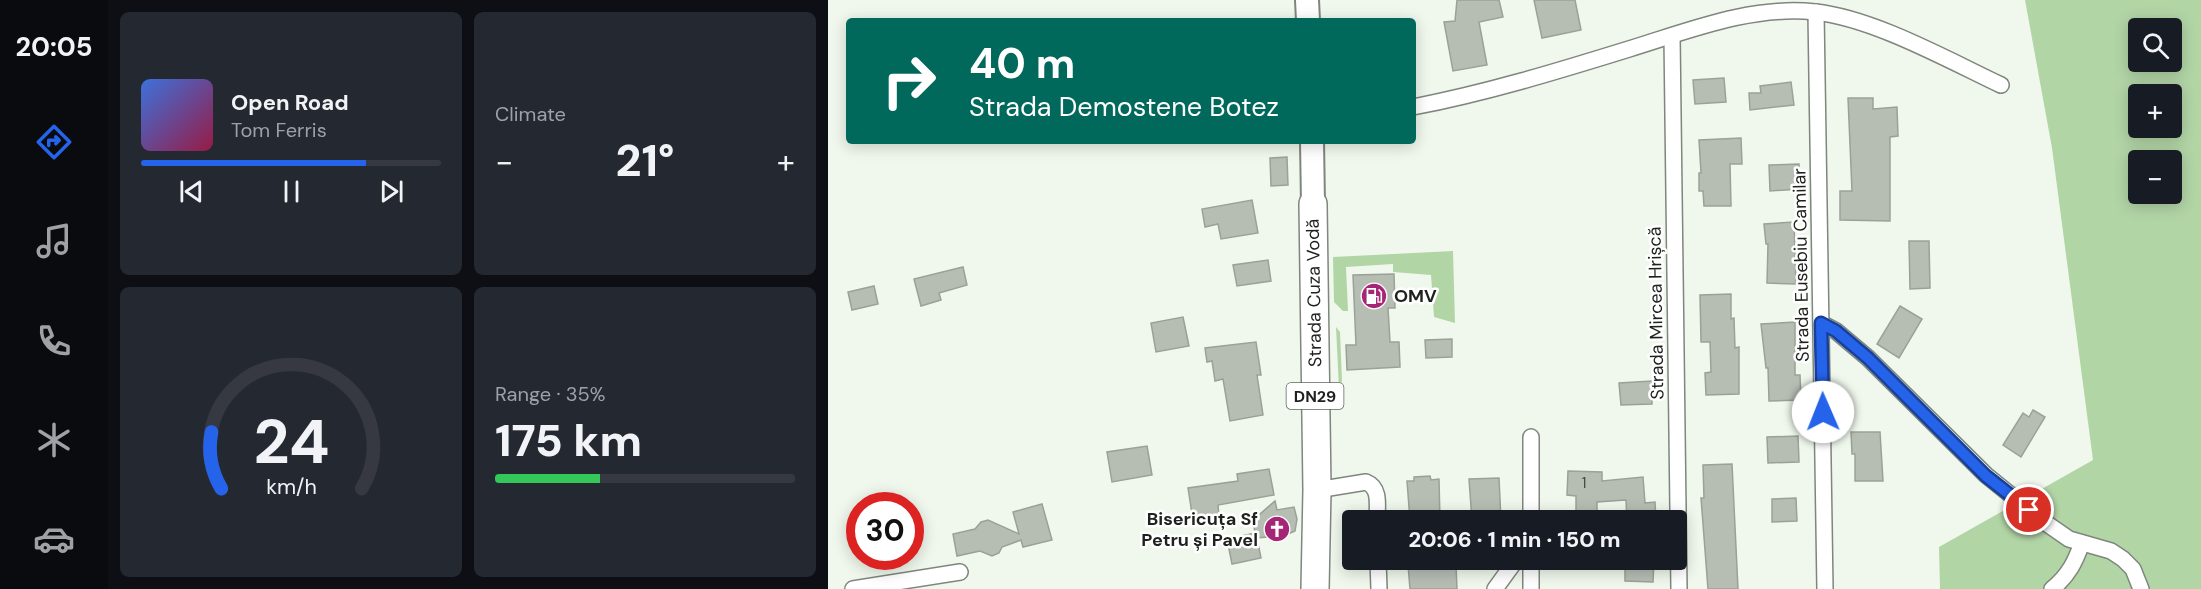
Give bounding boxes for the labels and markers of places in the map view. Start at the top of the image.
fuel station icon: OMV [1359,281,1389,311]
place label: OMV [1394,284,1437,308]
pin [2003,484,2054,535]
place label: Bisericuța Sf Petru și Pavel [1141,507,1258,552]
church icon: Bisericuța Sf Petru și Pavel [1262,514,1292,544]

